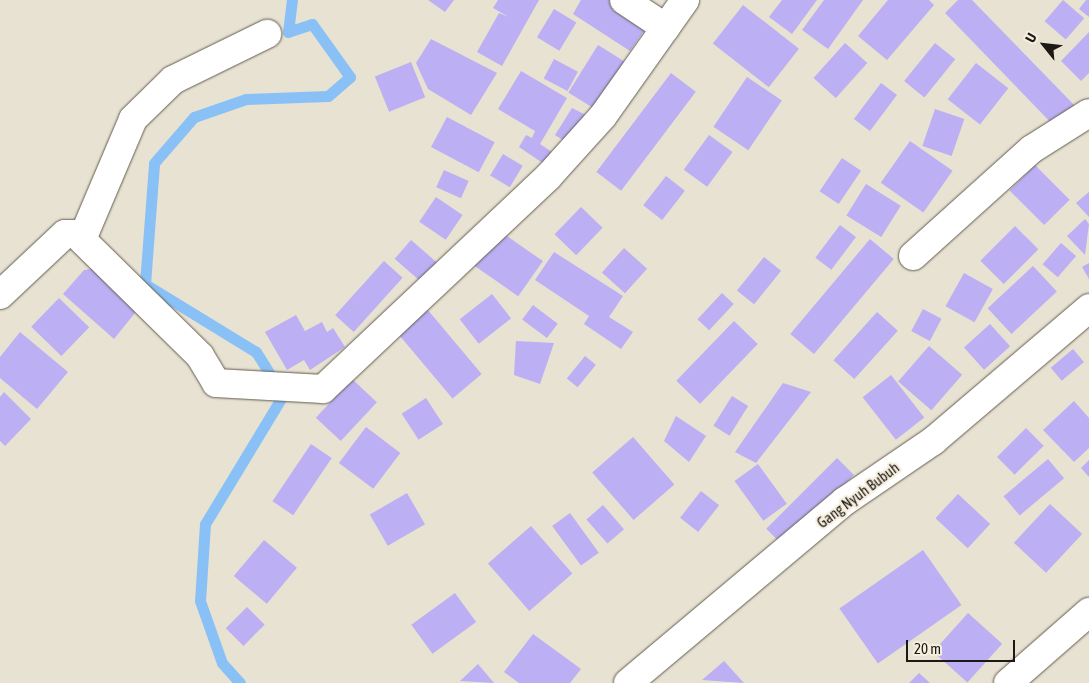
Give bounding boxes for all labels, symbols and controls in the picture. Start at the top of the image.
north arrow [1019,20,1069,70]
text: U [1022,30,1040,45]
street label: Gang Nyuh Bubuh [813,458,903,532]
scale bar [909,630,1018,662]
text: 20 m [914,640,941,657]

